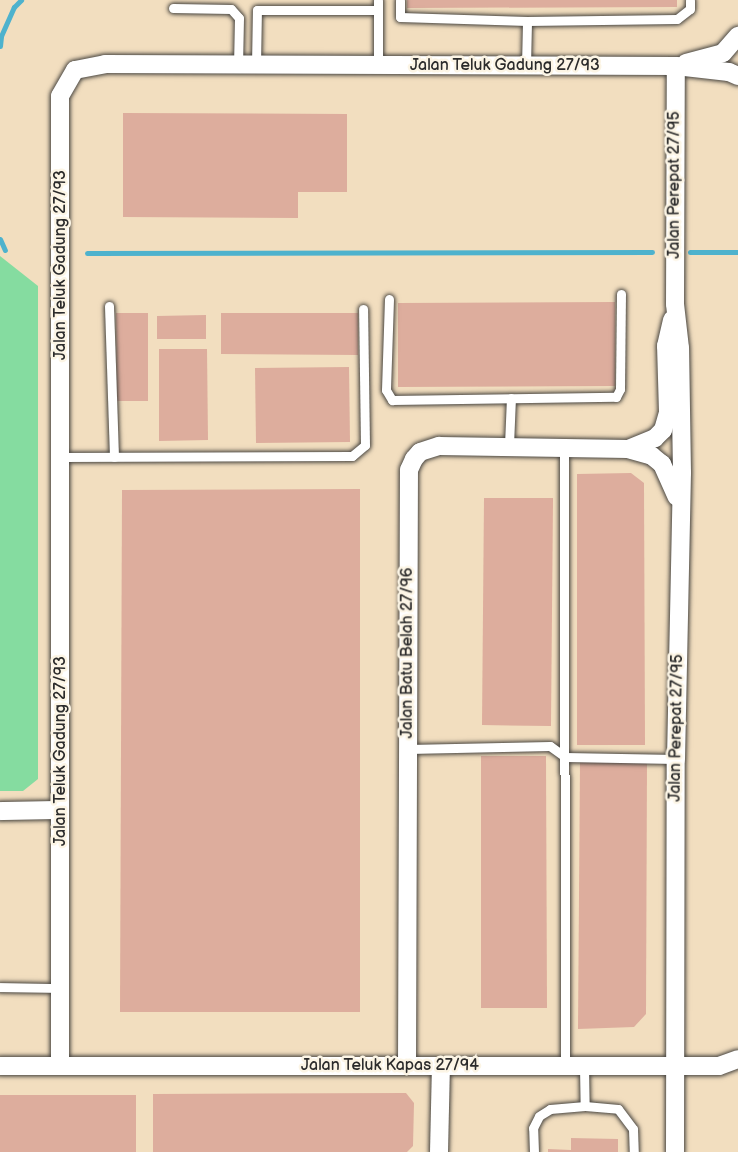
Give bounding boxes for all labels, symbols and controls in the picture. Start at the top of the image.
street label: Jalan Teluk Gadung 27/93 [410,56,600,76]
street label: Jalan Perepat 27/95 [665,111,685,259]
street label: Jalan Teluk Gadung 27/93 [51,170,71,360]
street label: Jalan Batu Belah 27/96 [398,568,418,738]
street label: Jalan Perepat 27/95 [666,654,688,802]
street label: Jalan Teluk Gadung 27/93 [51,656,71,846]
street label: Jalan Teluk Kapas 27/94 [301,1056,479,1076]

